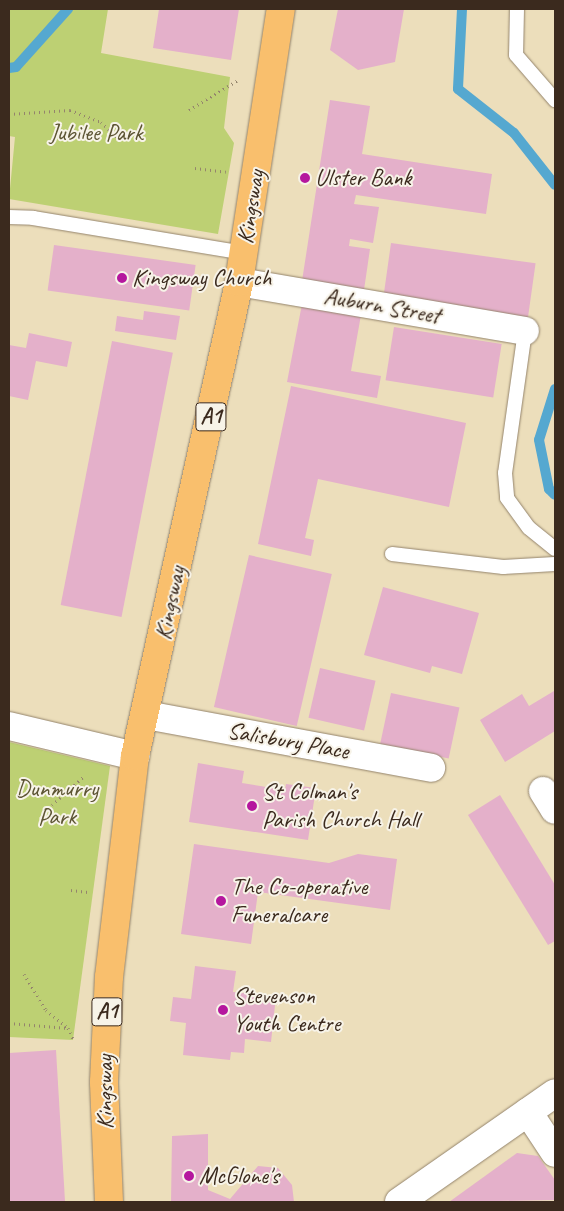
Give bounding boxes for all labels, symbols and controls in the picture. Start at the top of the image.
park label: Jubilee Park [49,119,143,147]
place label: Ulster Bank [315,164,412,192]
street label: Kingsway [231,168,271,246]
marker: Ulster Bank [299,172,311,184]
place label: Kingsway Church [132,264,272,292]
marker: Kingsway Church [116,272,128,284]
street label: Auburn Street [322,282,442,330]
road number: A1 [195,398,227,437]
street label: Kingsway [148,564,192,642]
street label: Salisbury Place [225,716,351,766]
park label: Dunmurry Park [16,775,98,831]
place label: St Colman's Parish Church Hall [262,778,419,834]
marker: St Colman's Parish Church Hall [246,800,258,812]
place label: The Co-operative Funeralcare [231,873,367,929]
marker: The Co-operative Funeralcare [215,895,227,907]
place label: Stevenson Youth Centre [233,982,340,1038]
road number: A1 [91,992,123,1032]
marker: Stevenson Youth Centre [217,1004,229,1016]
street label: Kingsway [91,1055,119,1129]
place label: McGlone's [199,1162,279,1190]
marker: McGlone's [183,1170,195,1182]

